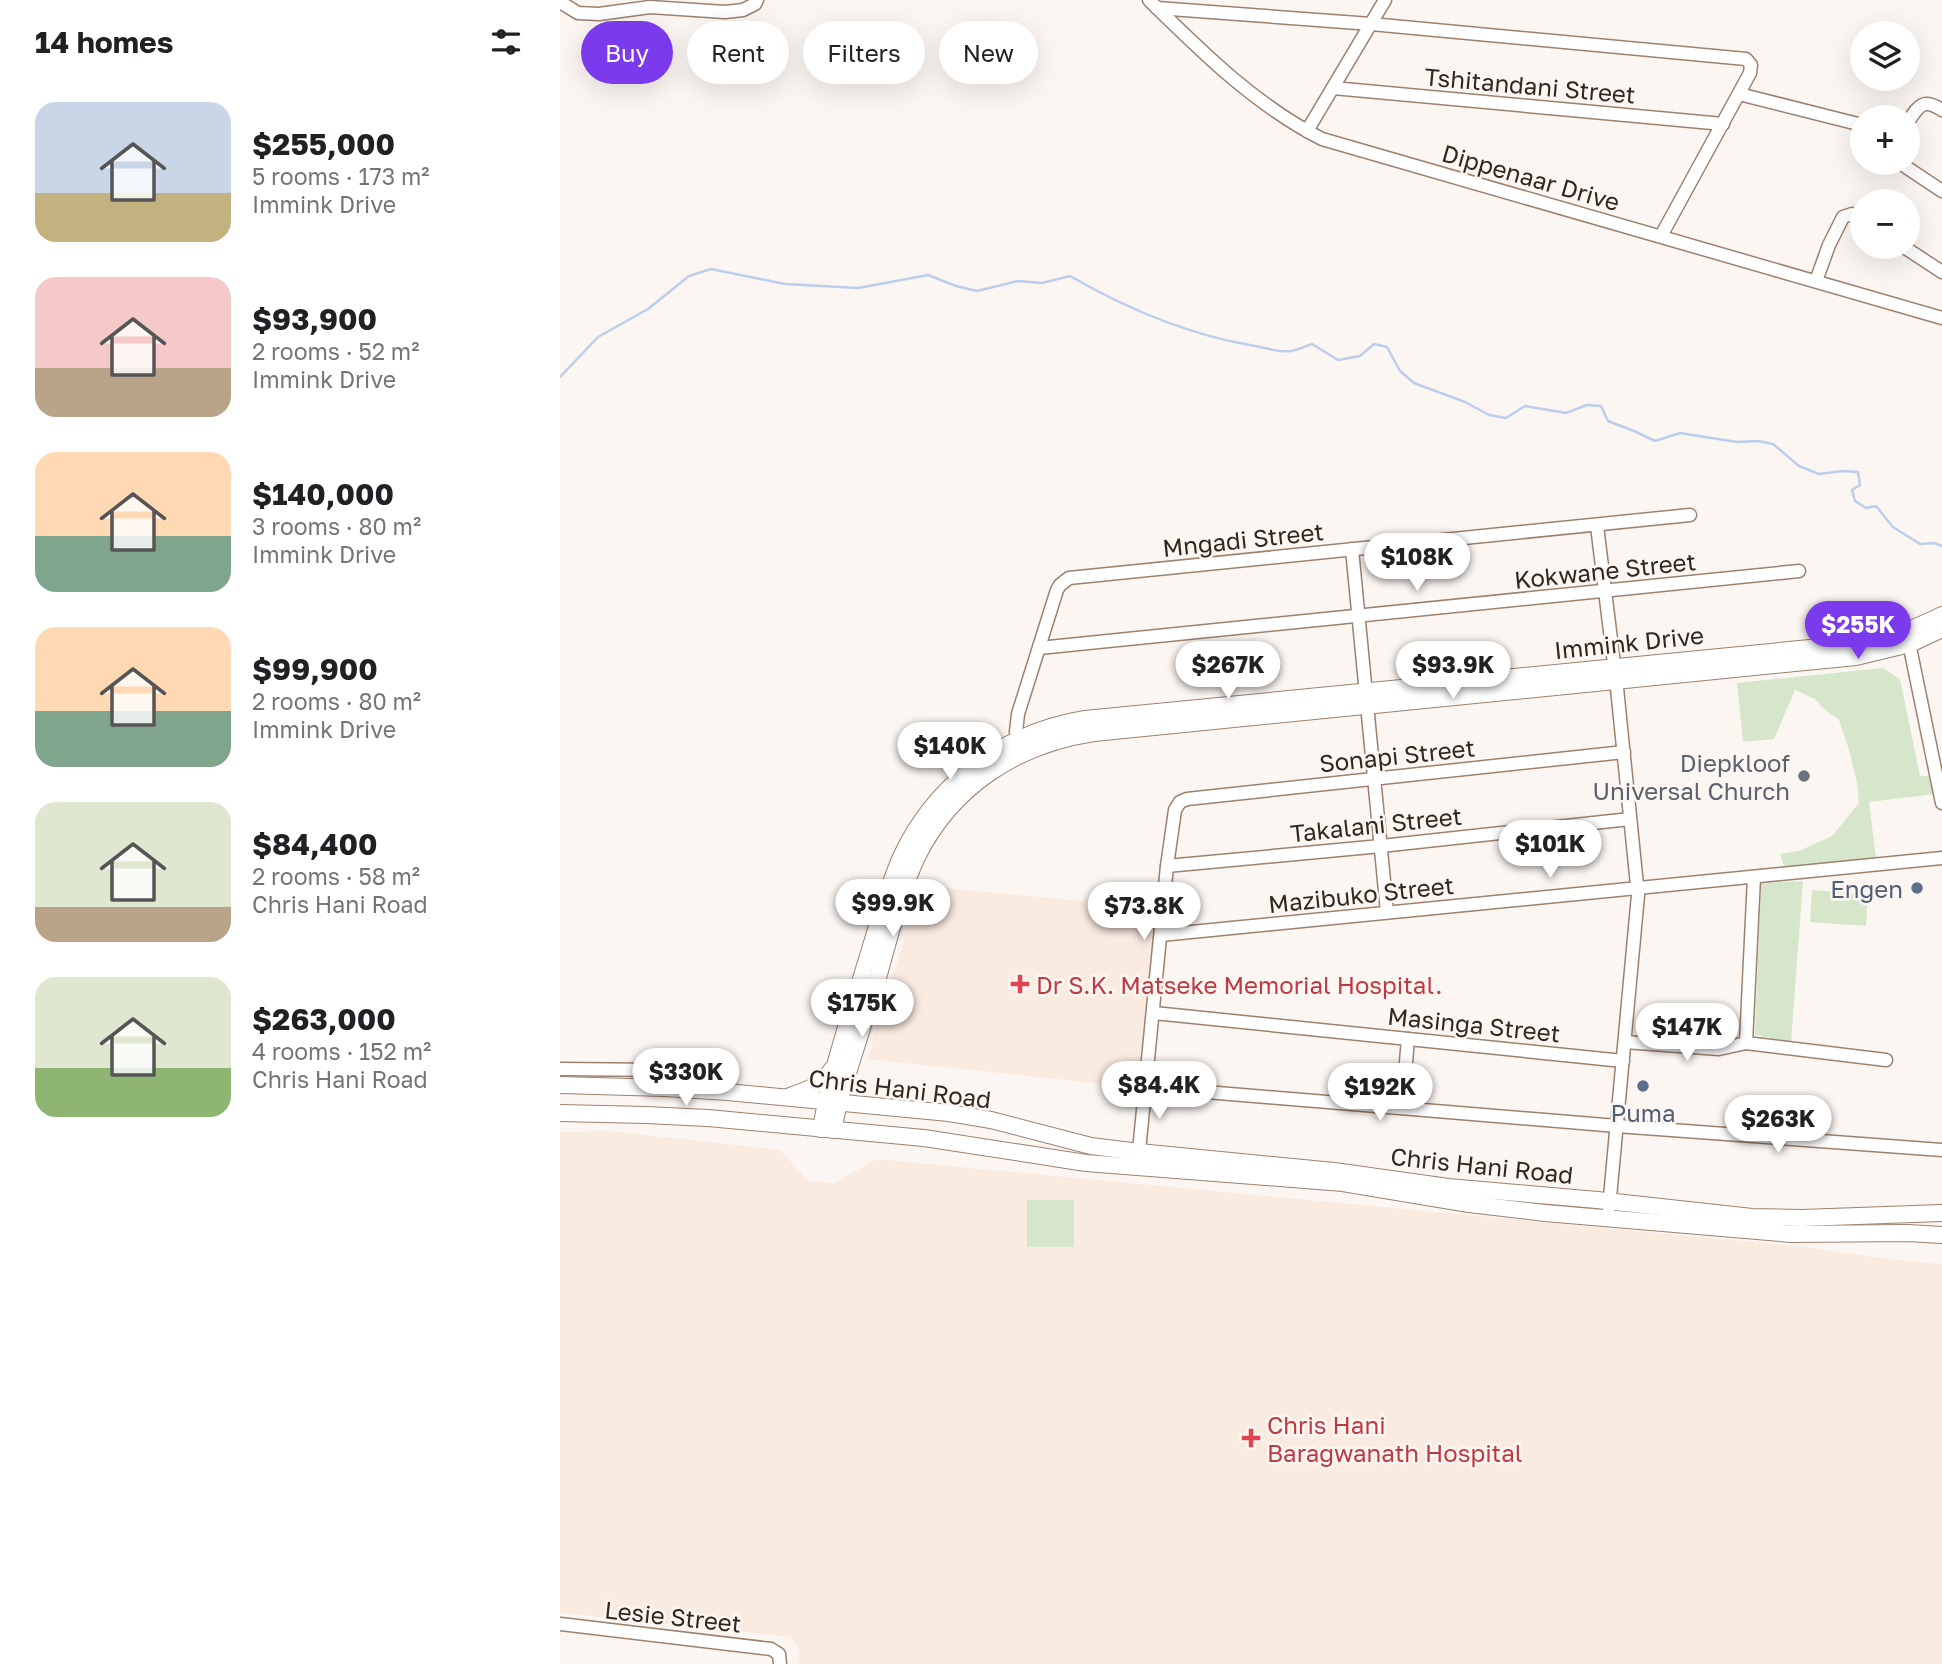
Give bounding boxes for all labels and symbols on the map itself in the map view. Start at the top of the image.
street label: Tshitandani Street [1423,61,1637,109]
street label: Dippenaar Drive [1439,138,1623,216]
street label: Mngadi Street [1161,516,1325,562]
pin: $108K [1368,534,1466,593]
street label: Kokwane Street [1513,546,1697,594]
pin: $255K [1809,602,1907,661]
street label: Immink Drive [1553,620,1705,664]
pin: $267K [1179,642,1277,701]
pin: $93.9K [1396,642,1510,701]
pin: $140K [901,722,999,782]
street label: Sonapi Street [1318,732,1476,778]
place label: Diepkloof Universal Church [1593,748,1790,805]
marker: Diepkloof Universal Church [1796,768,1812,784]
street label: Takalani Street [1289,801,1463,847]
pin: $101K [1501,820,1599,880]
street label: Mazibuko Street [1267,870,1455,918]
place label: Engen [1830,874,1903,903]
pin: $99.9K [836,880,950,939]
marker: Engen [1909,880,1925,896]
pin: $73.8K [1087,883,1201,942]
place label: Dr S.K. Matseke Memorial Hospital. [1036,970,1442,999]
marker: Dr S.K. Matseke Memorial Hospital. [1010,974,1030,994]
pin: $175K [813,979,911,1039]
street label: Masinga Street [1386,1001,1562,1047]
pin: $147K [1638,1004,1736,1063]
pin: $330K [637,1048,735,1108]
street label: Chris Hani Road [807,1062,993,1114]
pin: $84.4K [1102,1062,1216,1121]
pin: $192K [1331,1064,1429,1123]
marker: Puma [1635,1078,1651,1094]
pin: $263K [1729,1096,1827,1155]
place label: Puma [1610,1098,1676,1127]
street label: Chris Hani Road [1389,1141,1575,1189]
place label: Chris Hani Baragwanath Hospital [1267,1410,1522,1467]
marker: Chris Hani Baragwanath Hospital [1241,1428,1261,1448]
street label: Lesie Street [603,1594,743,1638]

